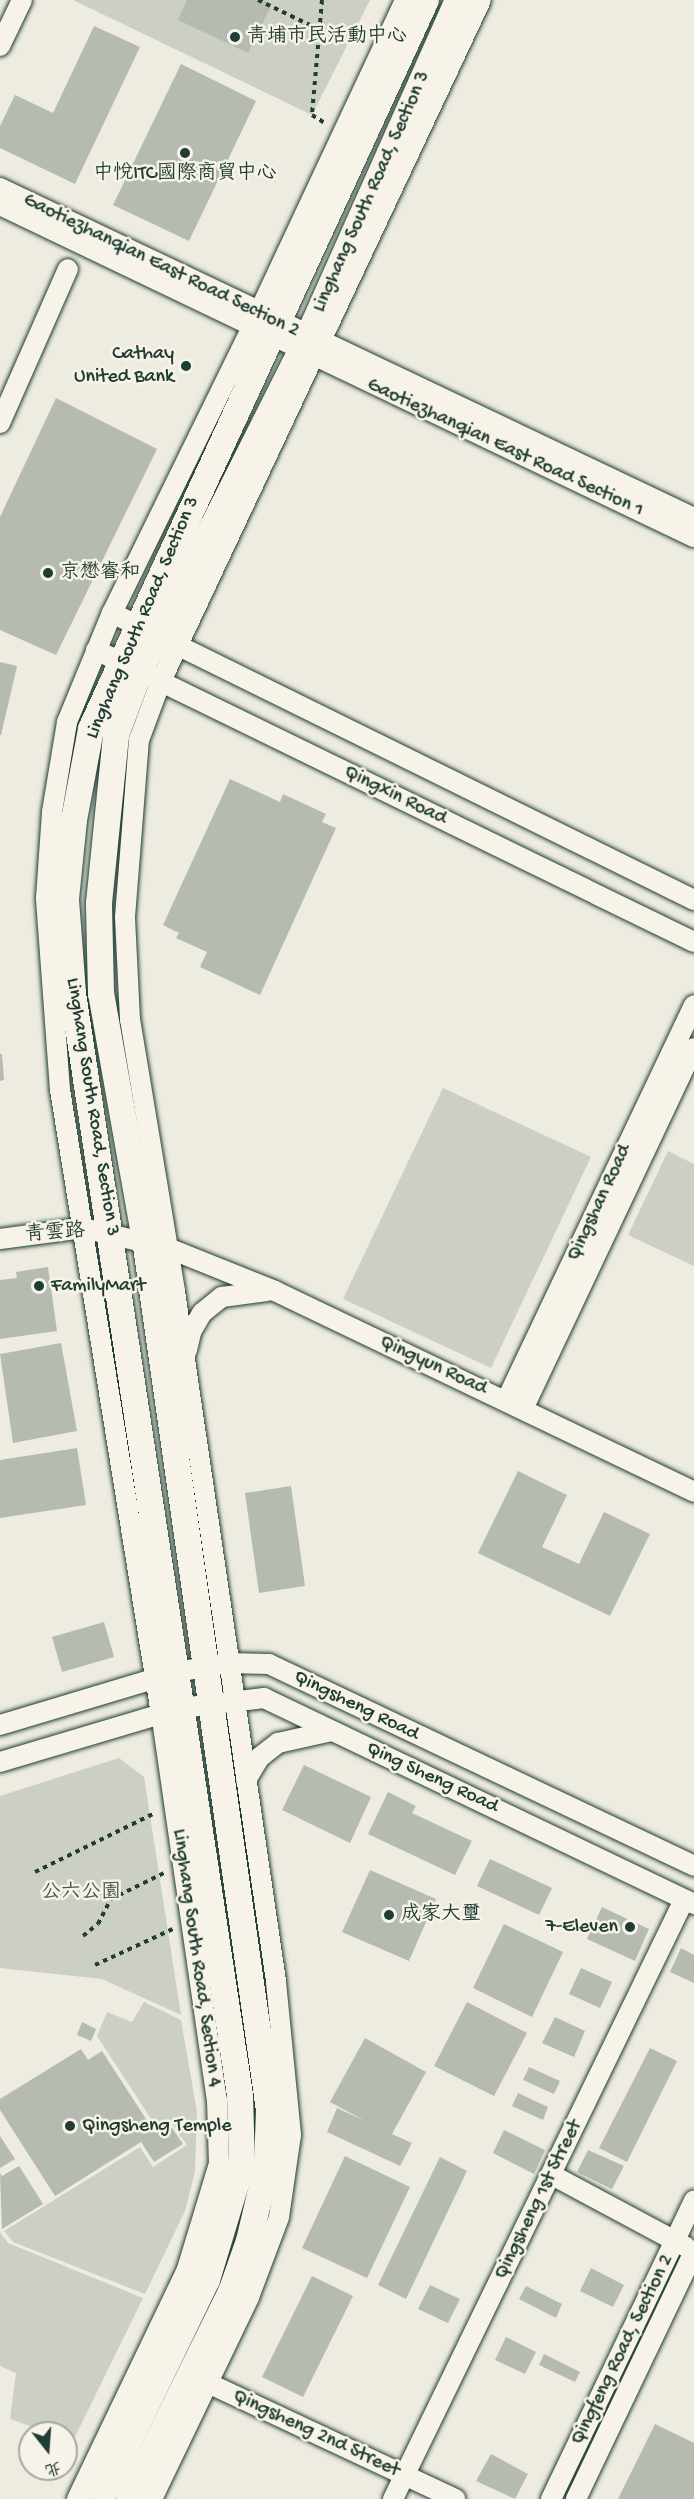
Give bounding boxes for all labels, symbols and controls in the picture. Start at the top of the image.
place label: 青埔市民活動中心 [247,25,407,49]
marker: 青埔市民活動中心 [228,30,242,44]
street label: Linghang South Road, Section 3 [308,68,436,316]
marker: 中悅ITC國際商貿中心 [178,146,192,160]
place label: 中悅ITC國際商貿中心 [93,162,277,186]
street label: Gaotiezhanqian East Road Section 2 [19,189,303,343]
place label: Cathay United Bank [74,342,174,389]
marker: Cathay United Bank [179,359,193,373]
street label: Gaotiezhanqian East Road Section 1 [363,373,647,523]
street label: Linghang South Road, Section 3 [81,493,205,743]
place label: 京懋睿和 [60,561,140,585]
marker: 京懋睿和 [41,566,55,580]
street label: Qingxin Road [340,761,450,831]
street label: Linghang South Road, Section 3 [60,976,124,1238]
street label: Qingshan Road [563,1141,637,1265]
street label: 青雲路 [24,1220,86,1248]
place label: FamilyMart [51,1274,145,1298]
marker: FamilyMart [32,1279,46,1293]
street label: Qingyun Road [375,1331,491,1401]
street label: Qingsheng Road [289,1665,423,1747]
street label: Qing Sheng Road [362,1737,502,1819]
street label: Linghang South Road, Section 4 [166,1827,226,2089]
park label: 公六公園 [41,1881,121,1905]
place label: 成家大璽 [401,1903,481,1927]
marker: 成家大璽 [382,1908,396,1922]
place label: 7-Eleven [545,1915,618,1939]
marker: 7-Eleven [623,1920,637,1934]
place label: Qingsheng Temple [82,2114,231,2138]
street label: Qingsheng 1st Street [490,2116,588,2284]
marker: Qingsheng Temple [63,2119,77,2133]
street label: Qingfeng Road, Section 2 [566,2251,680,2449]
street label: Qingsheng 2nd Street [229,2385,403,2483]
north arrow [18,2421,78,2481]
text: 北 [42,2455,63,2478]

